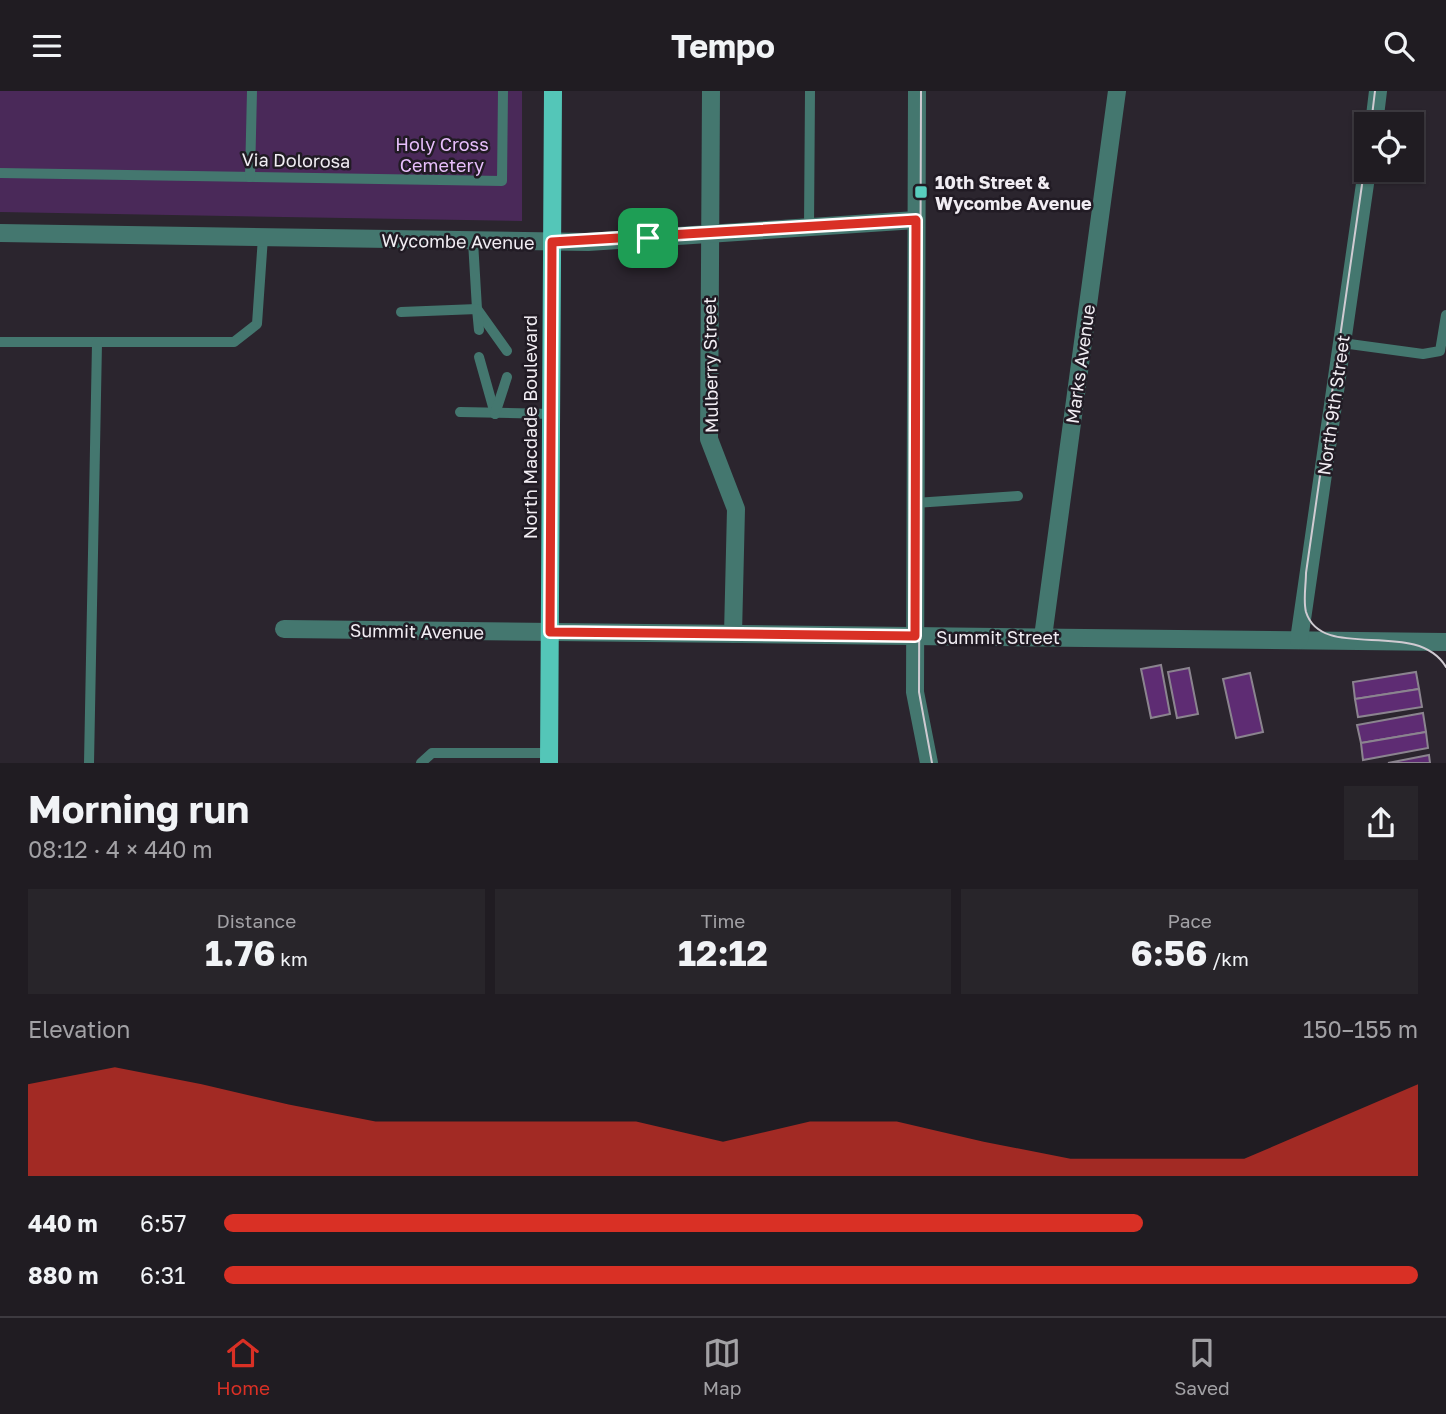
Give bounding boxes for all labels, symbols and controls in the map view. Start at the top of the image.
icon: menu [28,27,66,65]
text: Tempo [671,27,775,65]
icon: search [1380,27,1418,65]
map controls [1354,112,1424,182]
button: locate [1354,112,1424,182]
park label: Holy Cross Cemetery [395,133,489,176]
street label: Via Dolorosa [241,148,351,172]
place label: 10th Street & Wycombe Avenue [935,171,1092,214]
marker: 10th Street & Wycombe Avenue [913,184,929,200]
pin [618,208,678,268]
icon: arrive [629,219,667,257]
street label: Wycombe Avenue [381,229,535,253]
street label: Mulberry Street [698,297,722,433]
street label: Marks Avenue [1061,303,1099,425]
street label: North Macdade Boulevard [519,315,541,539]
street label: North 9th Street [1312,333,1354,477]
street label: Summit Avenue [350,619,484,643]
street label: Summit Street [936,626,1060,648]
text: Morning run [28,786,249,831]
button: share [1344,786,1418,860]
text: 08:12 · 4 × 440 m [28,835,213,863]
text: Distance [216,909,296,932]
text: Time [701,909,745,932]
text: Pace [1167,909,1212,932]
text: 1.76 [205,932,275,974]
text: 12:12 [678,932,768,974]
text: 6:56 [1130,932,1207,974]
text: km [275,947,308,970]
text: /km [1207,947,1249,970]
text: Elevation [28,1015,130,1043]
text: 150–155 m [1303,1015,1418,1043]
text: 440 m [28,1209,98,1237]
text: 6:57 [140,1209,186,1237]
text: 880 m [28,1261,98,1289]
text: 6:31 [140,1261,185,1289]
tab: Home [216,1334,270,1399]
tab: Map [703,1334,741,1399]
tab: Saved [1174,1334,1230,1399]

